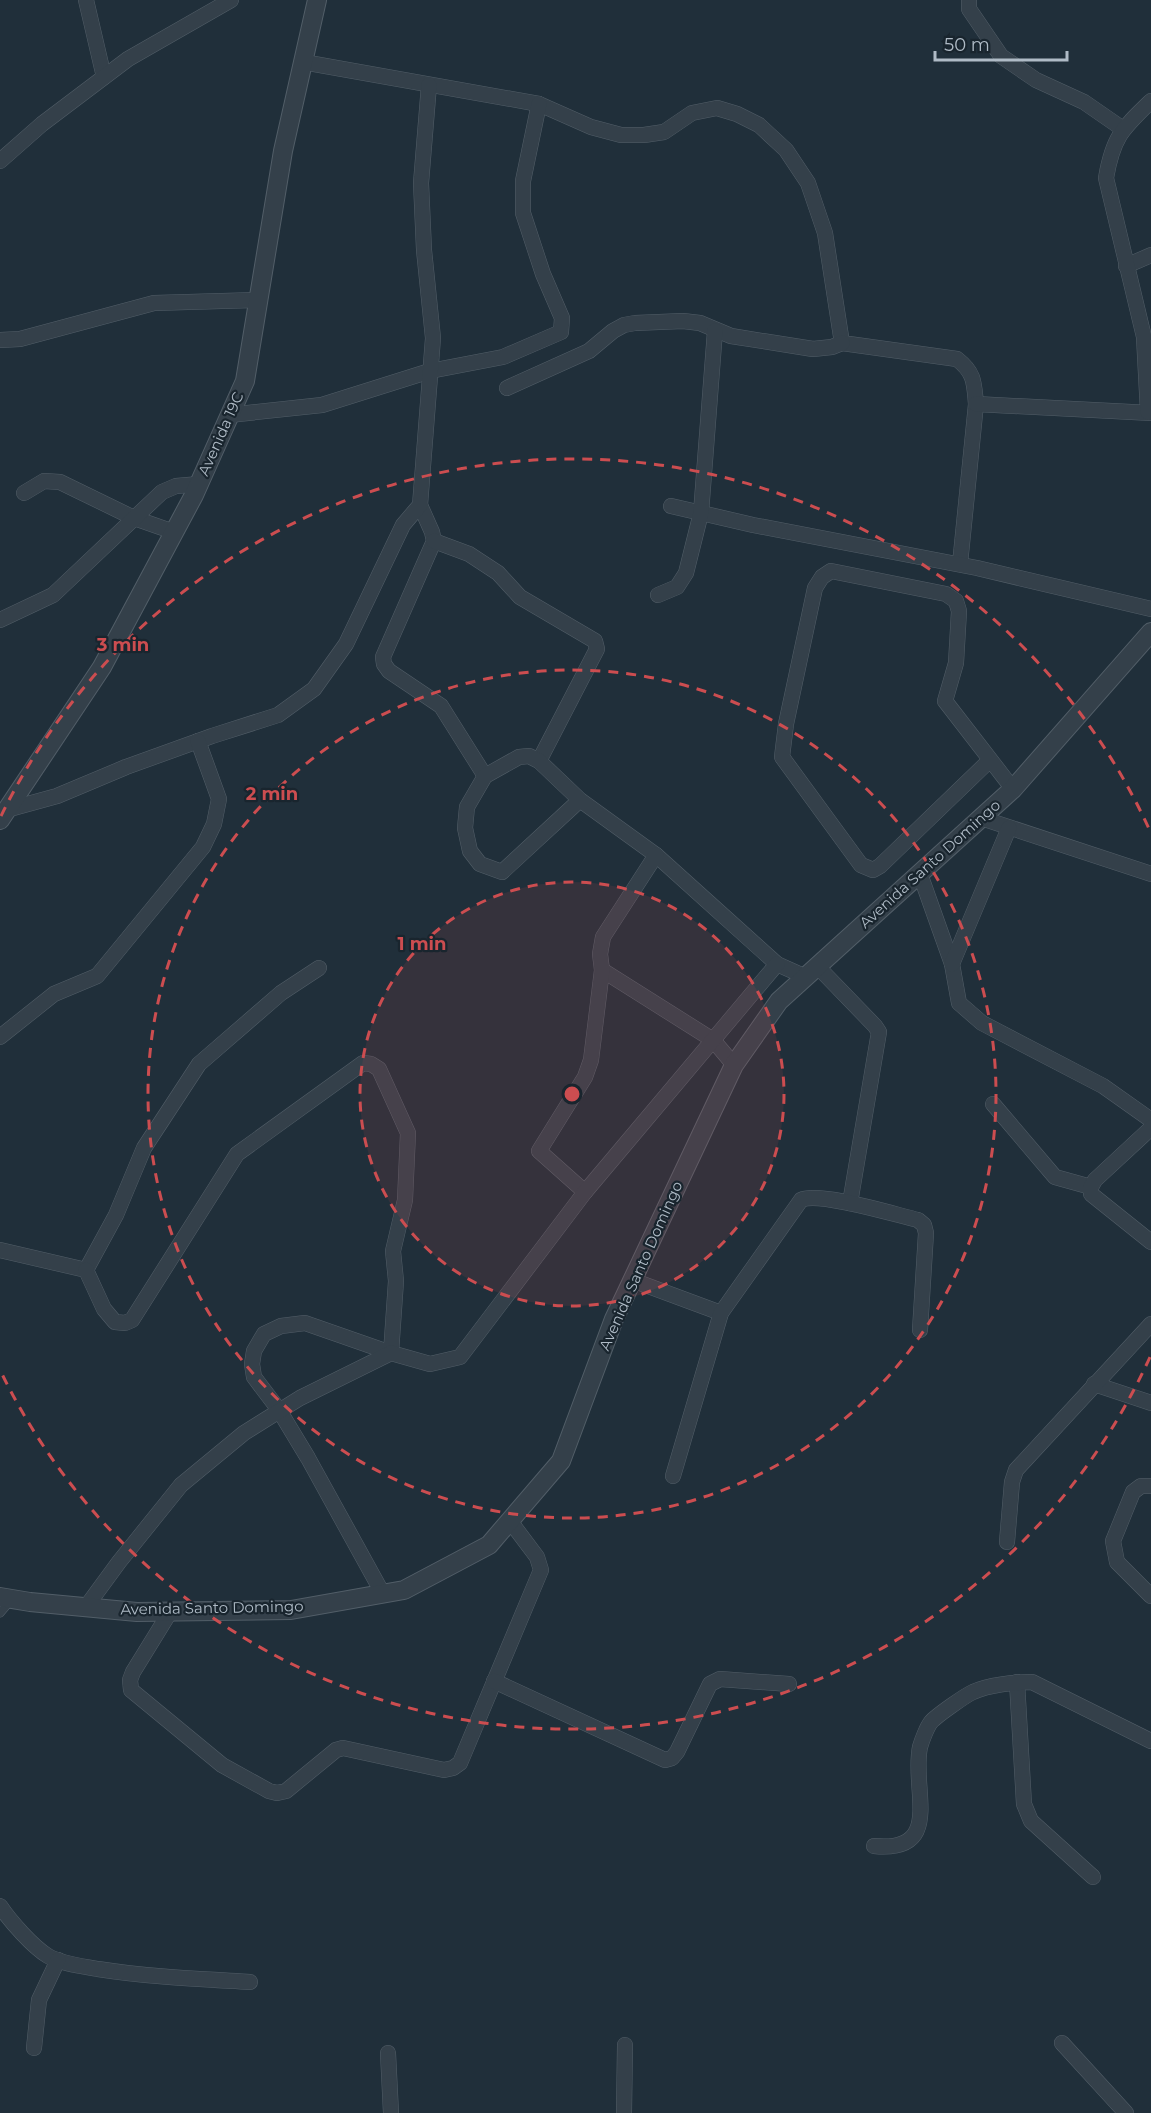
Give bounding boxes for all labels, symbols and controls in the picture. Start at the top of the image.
scale bar [935,24,1067,62]
text: 50 m [944,34,990,56]
street label: Avenida 19C [194,389,248,479]
text: 3 min [96,634,149,656]
text: 2 min [246,783,298,805]
street label: Avenida Santo Domingo [855,795,1004,932]
text: 1 min [398,933,446,955]
centre of rings [562,1084,582,1104]
street label: Avenida Santo Domingo [595,1178,687,1353]
street label: Avenida Santo Domingo [120,1596,304,1619]

